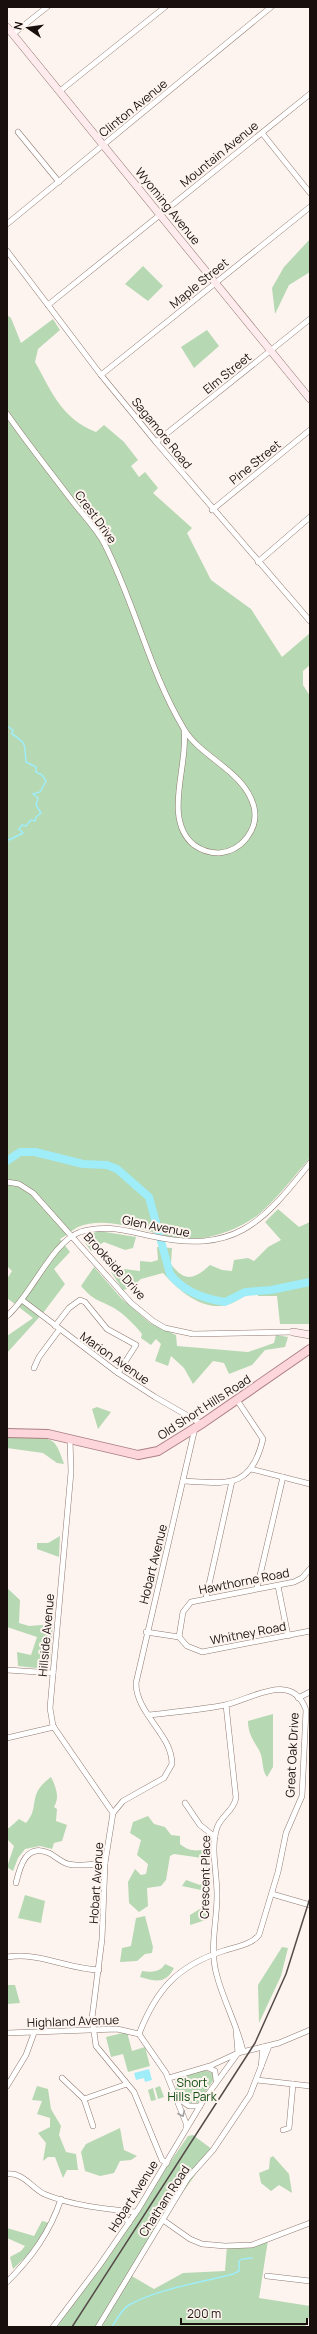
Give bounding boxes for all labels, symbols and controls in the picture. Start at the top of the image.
north arrow [8,8,48,48]
text: N [10,20,26,31]
street label: Clinton Avenue [95,75,171,141]
street label: Mountain Avenue [176,117,262,191]
street label: Wyoming Avenue [131,164,205,248]
street label: Maple Street [166,254,232,312]
street label: Elm Street [199,348,255,398]
street label: Sagamore Road [128,394,196,472]
street label: Pine Street [226,436,285,488]
street label: Crest Drive [71,487,121,547]
street label: Glen Avenue [121,1211,191,1241]
street label: Brookside Drive [80,1229,150,1303]
street label: Marion Avenue [77,1328,153,1388]
street label: Old Short Hills Road [154,1370,254,1444]
street label: Hobart Avenue [135,1522,171,1606]
street label: Hawthorne Road [197,1564,291,1598]
street label: Hillside Avenue [34,1593,58,1677]
street label: Whitney Road [209,1617,287,1649]
street label: Great Oak Drive [281,1712,303,1798]
street label: Crescent Place [196,1835,214,1919]
street label: Hobart Avenue [85,1842,107,1924]
street label: Highland Avenue [27,2011,119,2031]
park label: Short Hills Park [167,2074,218,2105]
one-way arrow [177,2109,185,2117]
street label: Hobart Avenue [104,2157,162,2235]
street label: Chatham Road [135,2162,193,2240]
scale bar [181,2300,307,2326]
text: 200 m [187,2305,221,2322]

